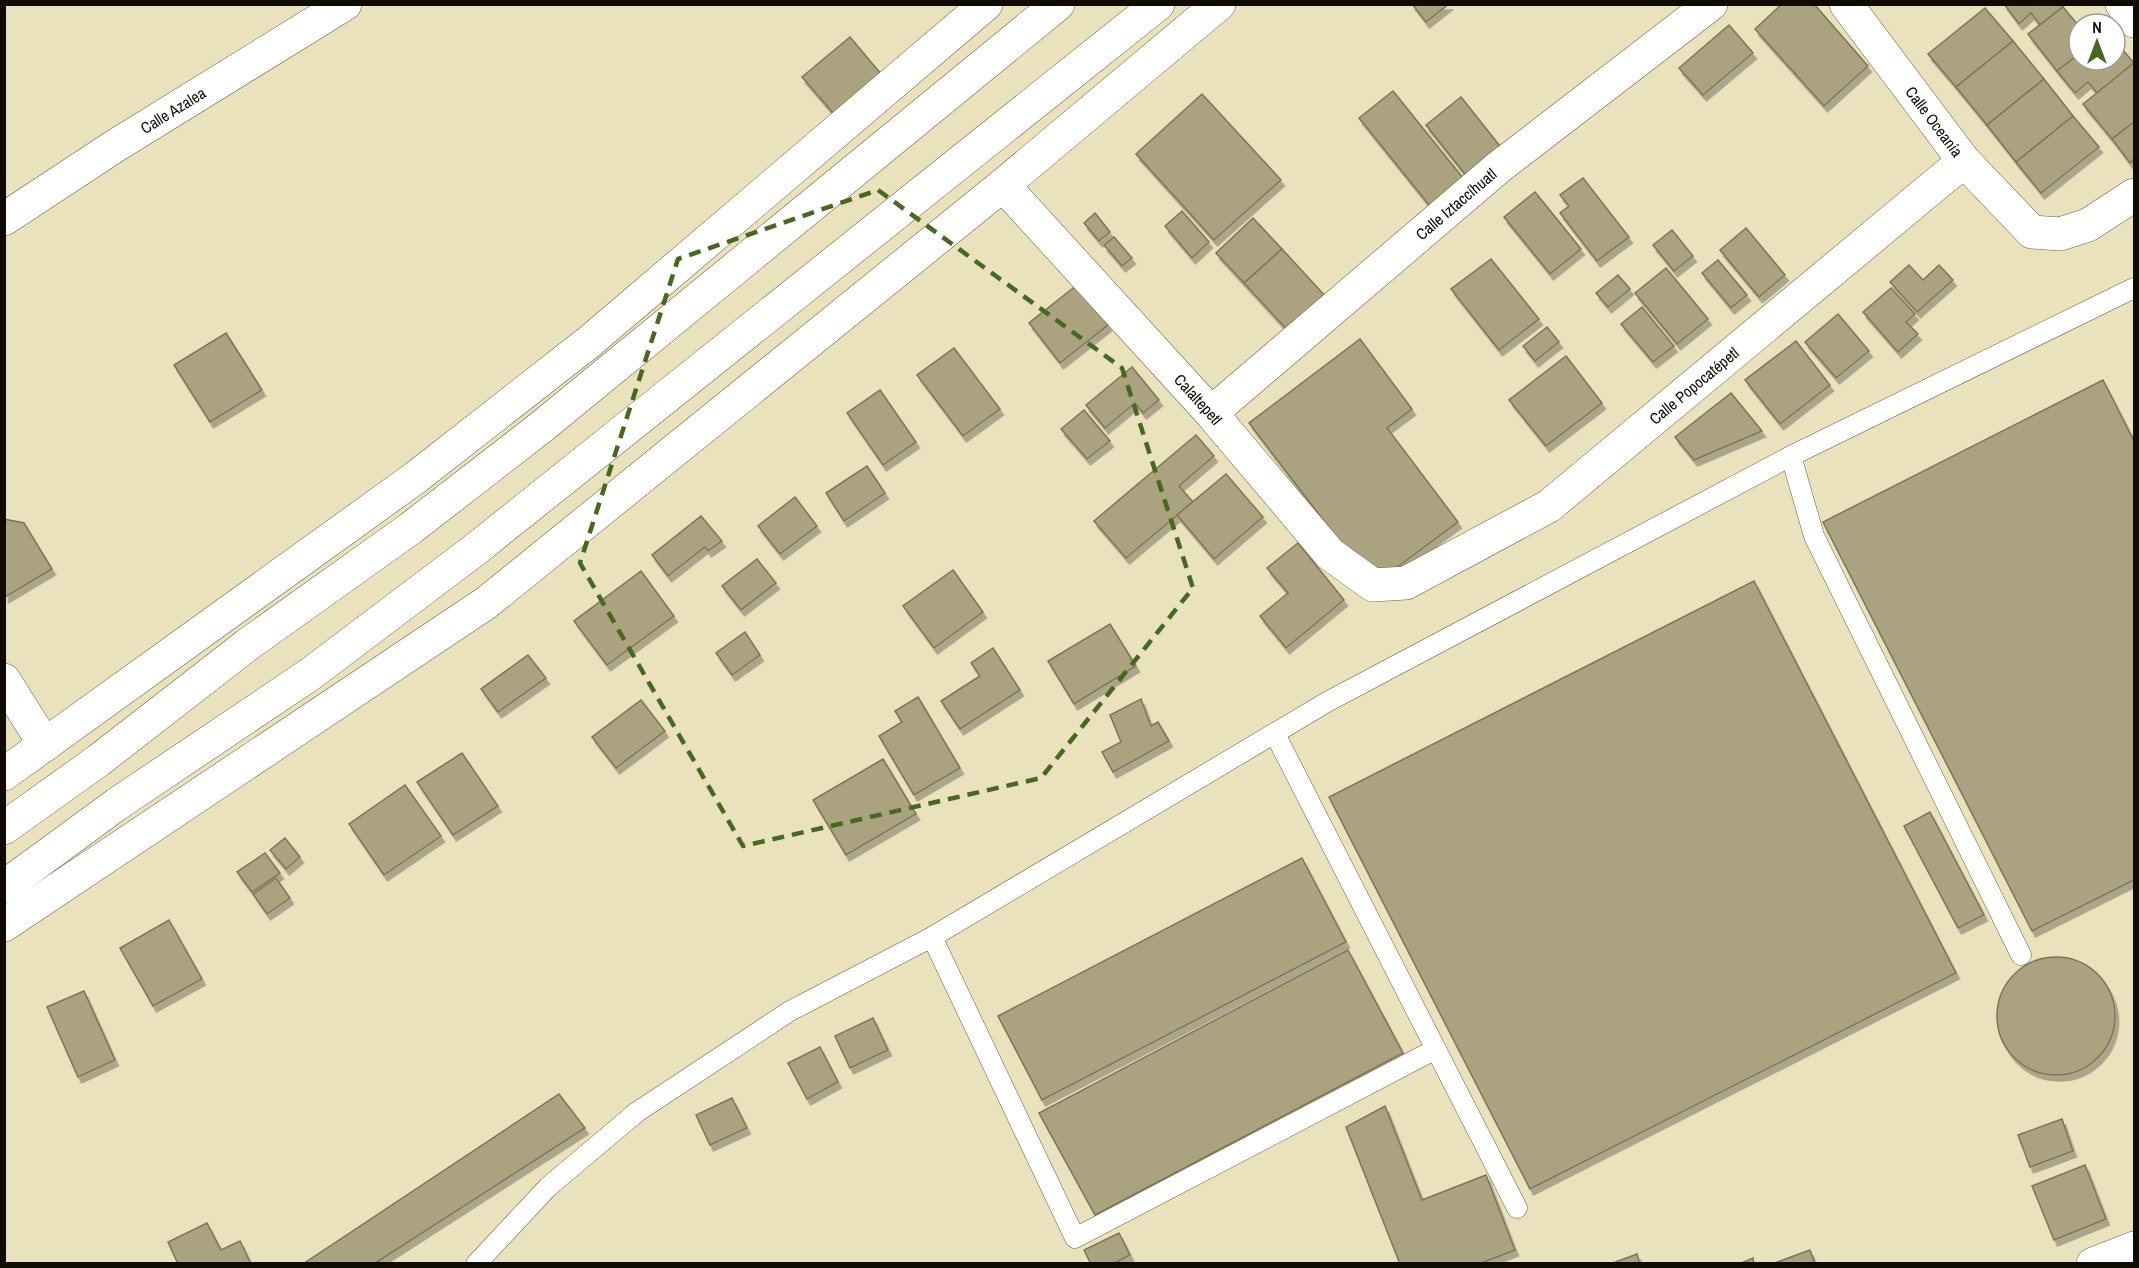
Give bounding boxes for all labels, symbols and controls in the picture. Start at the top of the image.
north arrow [2067,12,2127,72]
text: N [2092,16,2102,38]
street label: Calle Azalea [136,81,210,139]
street label: Calle Oceanía [1901,82,1969,162]
street label: Calle Iztaccíhuatl [1411,163,1501,245]
street label: Calle Popocatépetl [1644,342,1743,429]
street label: Calaltepetl [1169,369,1227,430]

